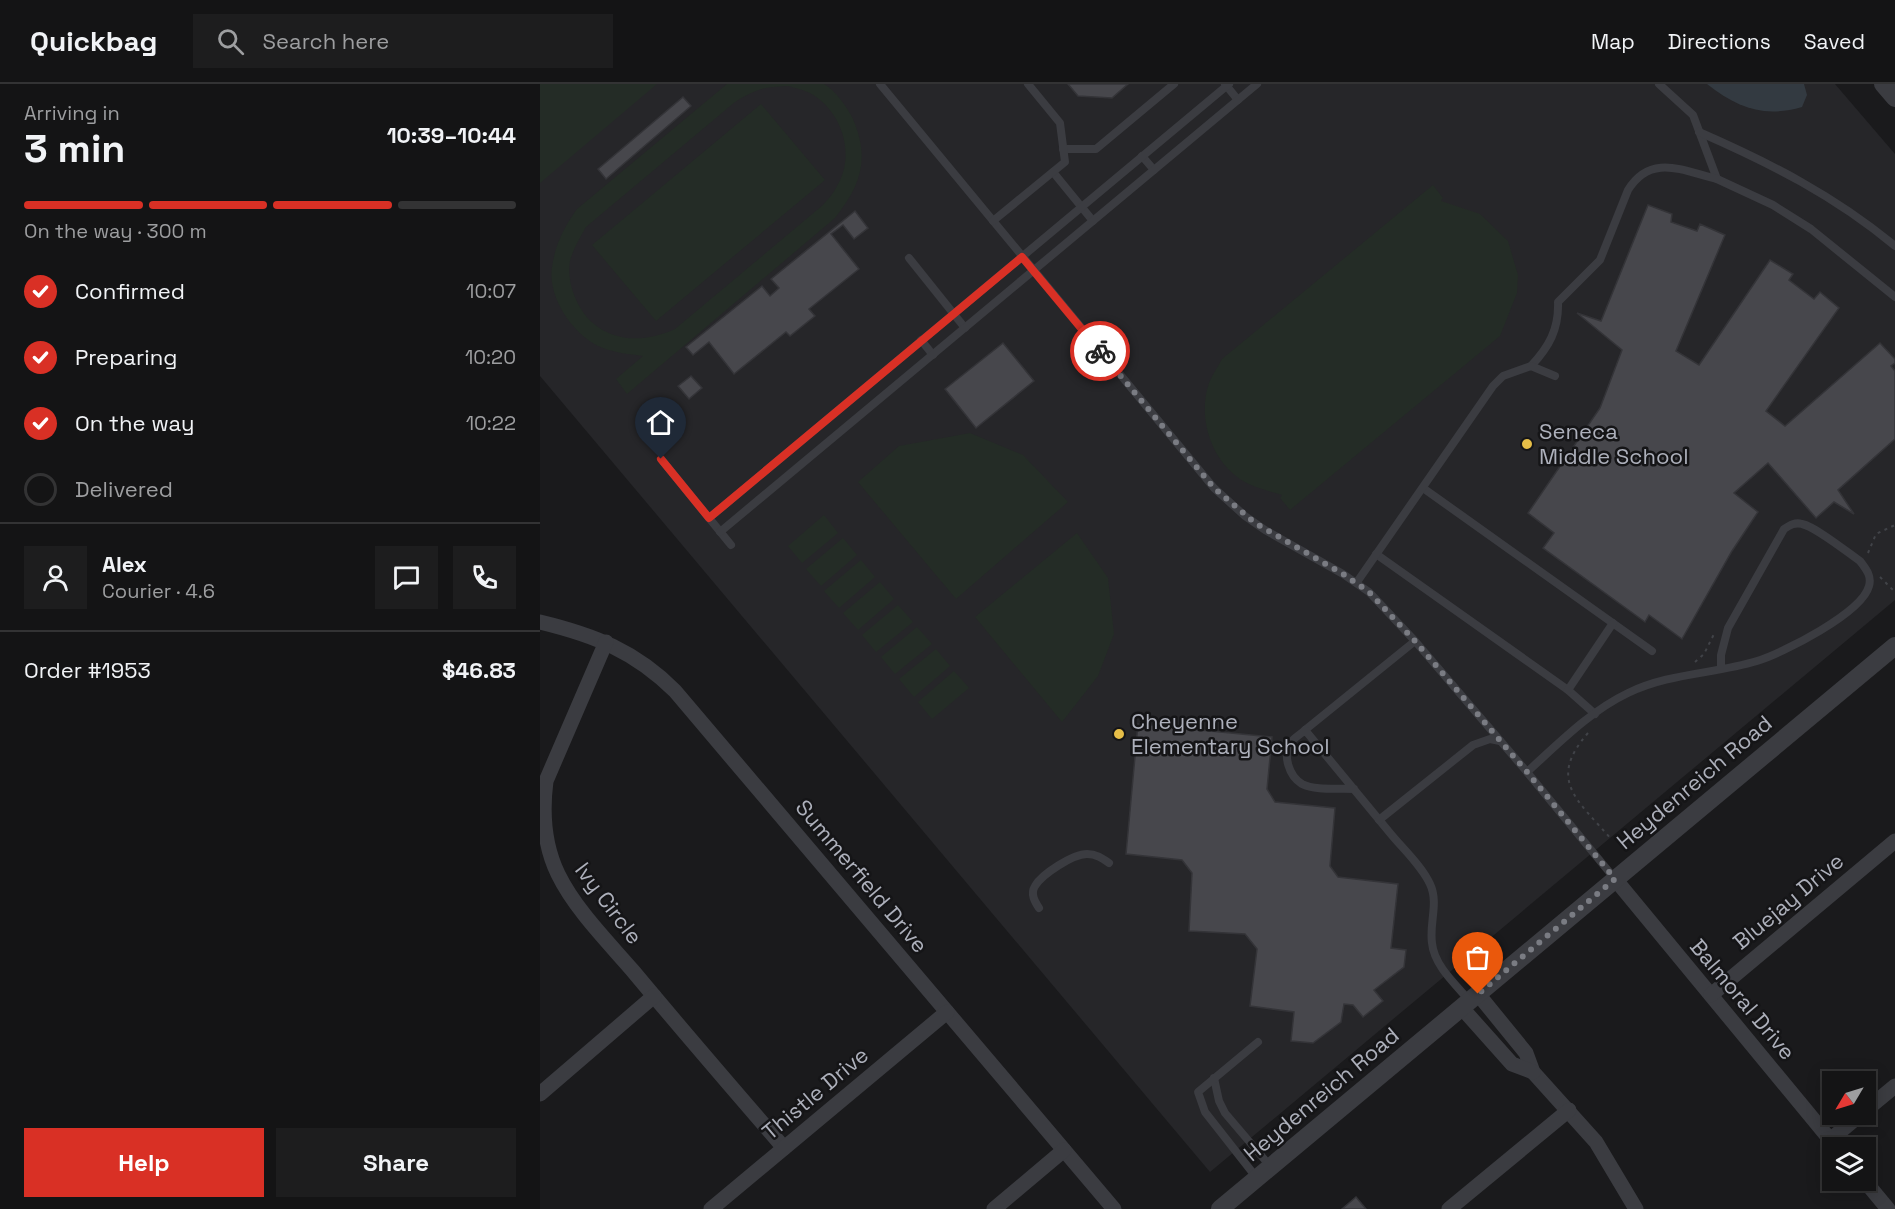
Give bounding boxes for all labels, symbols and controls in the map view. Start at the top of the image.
search box [193,14,613,68]
text: Quickbag [30,23,157,59]
icon: search [214,25,247,58]
text: Search here [262,27,389,55]
text: Map [1591,28,1635,55]
text: Directions [1668,28,1771,55]
text: Saved [1804,28,1865,55]
text: Arriving in [24,100,120,126]
text: 10:39–10:44 [387,121,516,149]
text: 3 min [24,124,125,173]
text: On the way · 300 m [24,218,207,244]
icon: check [24,275,57,308]
text: Confirmed [75,277,185,305]
text: 10:07 [466,278,516,304]
courier [1070,321,1130,381]
icon: bike [1084,335,1117,368]
icon: check [24,341,57,374]
text: Preparing [75,343,177,371]
text: 10:20 [465,344,516,370]
pin [635,397,686,459]
icon: home [644,406,677,439]
icon: check [24,407,57,440]
text: On the way [75,409,194,437]
text: 10:22 [466,410,516,436]
place label: Seneca Middle School [1539,417,1689,470]
marker: Seneca Middle School [1520,437,1534,451]
text: Delivered [75,475,173,503]
button: person [24,546,87,609]
button: chat [375,546,438,609]
button: phone [453,546,516,609]
text: Alex [102,550,147,578]
text: Courier · 4.6 [102,578,215,604]
text: Order #1953 [24,656,151,684]
text: $46.83 [442,656,516,684]
place label: Cheyenne Elementary School [1131,707,1330,760]
street label: Heydenreich Road [1611,709,1777,855]
marker: Cheyenne Elementary School [1112,727,1126,741]
street label: Summerfield Drive [790,794,934,958]
street label: Bluejay Drive [1727,847,1849,955]
street label: Ivy Circle [569,857,649,949]
pin [1452,932,1503,994]
street label: Balmoral Drive [1684,933,1802,1065]
icon: bag [1461,941,1494,974]
street label: Heydenreich Road [1238,1021,1404,1167]
street label: Thistle Drive [756,1040,874,1146]
north arrow [1822,1071,1876,1125]
map controls [1822,1071,1876,1191]
button: Help [24,1128,264,1197]
button: Share [276,1128,516,1197]
button: layers [1822,1137,1876,1191]

